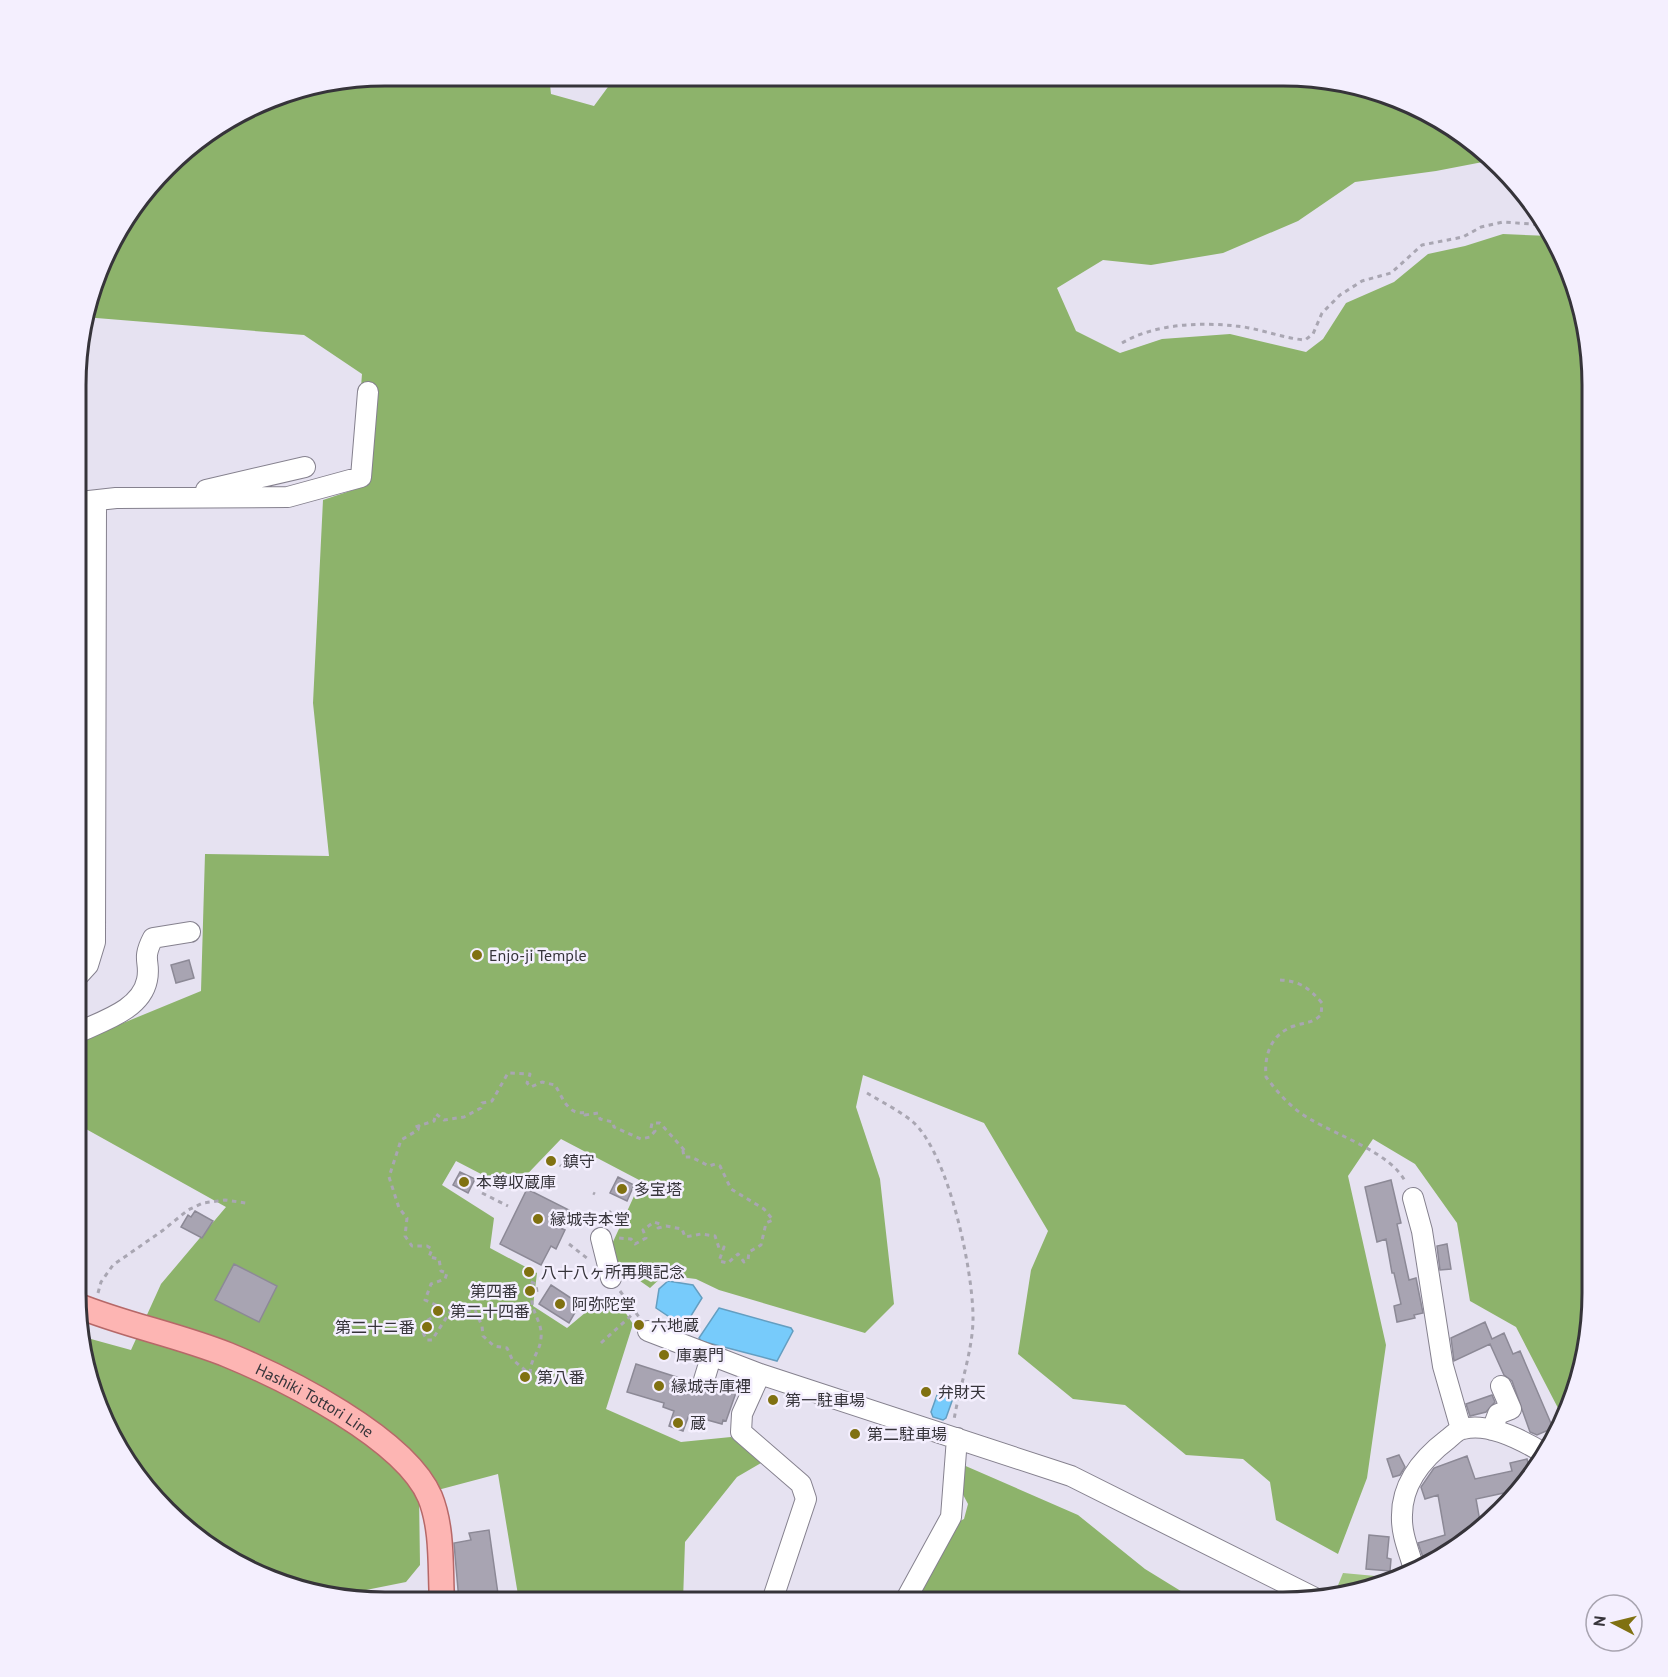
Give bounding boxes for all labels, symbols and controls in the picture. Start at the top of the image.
place label: Enjo-ji Temple [489,945,587,965]
marker: Enjo-ji Temple [470,948,484,962]
place label: 鎮守 [563,1151,595,1171]
marker: 鎮守 [544,1154,558,1168]
place label: 本尊収蔵庫 [476,1172,556,1192]
marker: 本尊収蔵庫 [457,1175,471,1189]
place label: 多宝塔 [634,1179,682,1199]
marker: 多宝塔 [615,1182,629,1196]
place label: 縁城寺本堂 [550,1209,630,1229]
marker: 縁城寺本堂 [531,1212,545,1226]
place label: 八十八ヶ所再興記念 [541,1262,685,1282]
marker: 八十八ヶ所再興記念 [522,1265,536,1279]
place label: 第四番 [470,1281,518,1301]
marker: 第四番 [523,1284,537,1298]
place label: 阿弥陀堂 [572,1294,636,1314]
marker: 阿弥陀堂 [553,1297,567,1311]
place label: 第二十四番 [450,1301,530,1321]
marker: 第二十四番 [431,1304,445,1318]
place label: 六地蔵 [651,1315,699,1335]
place label: 第二十ニ番 [335,1317,415,1337]
marker: 六地蔵 [632,1318,646,1332]
marker: 第二十ニ番 [420,1320,434,1334]
place label: 庫裏門 [676,1345,724,1365]
marker: 庫裏門 [657,1348,671,1362]
street label: Hashiki Tottori Line [253,1359,378,1442]
place label: 第八番 [537,1367,585,1387]
marker: 第八番 [518,1370,532,1384]
place label: 縁城寺庫裡 [671,1376,751,1396]
marker: 縁城寺庫裡 [652,1379,666,1393]
place label: 弁財天 [938,1382,986,1402]
marker: 弁財天 [919,1385,933,1399]
place label: 第一駐車場 [785,1390,865,1410]
marker: 第一駐車場 [766,1393,780,1407]
place label: 蔵 [690,1413,706,1433]
marker: 蔵 [671,1416,685,1430]
place label: 第二駐車場 [867,1424,947,1444]
marker: 第二駐車場 [848,1427,862,1441]
north arrow [1584,1593,1644,1653]
text: N [1589,1615,1610,1628]

